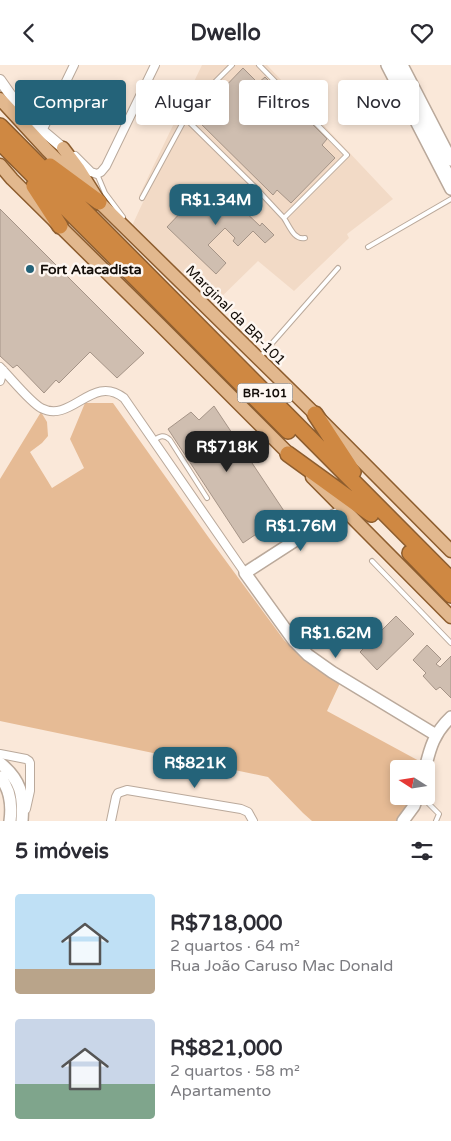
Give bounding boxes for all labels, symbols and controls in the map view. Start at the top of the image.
icon: back [15,19,43,47]
icon: heart [408,19,436,47]
text: Dwello [190,20,261,46]
chip: Comprar [15,80,126,125]
chip: Alugar [136,80,229,125]
chip: Filtros [239,80,328,125]
chip: Novo [338,80,419,125]
pin: R$1.34M [170,184,262,226]
text: R$1.34M [180,190,252,210]
place label: Fort Atacadista [40,261,142,278]
street label: Marginal da BR-101 [182,262,289,369]
marker: Fort Atacadista [24,263,36,275]
road number: BR-101 [238,383,292,403]
pin: R$718K [186,431,268,473]
text: R$718K [196,437,258,457]
pin: R$1.76M [255,509,347,552]
text: R$1.76M [266,516,336,536]
pin: R$1.62M [290,617,382,659]
text: R$1.62M [300,623,372,643]
pin: R$821K [154,747,236,789]
text: R$821K [164,753,226,773]
north arrow [390,760,435,805]
map controls [390,760,435,805]
icon: filters [408,837,436,865]
text: 5 imóveis [15,839,109,864]
text: R$718,000 [170,911,282,936]
icon: home [55,914,115,974]
text: 2 quartos · 64 m² [170,936,300,956]
text: Rua João Caruso Mac Donald [170,956,393,976]
text: R$821,000 [170,1036,282,1061]
icon: home [55,1039,115,1099]
text: 2 quartos · 58 m² [170,1061,300,1081]
text: Apartamento [170,1081,271,1101]

